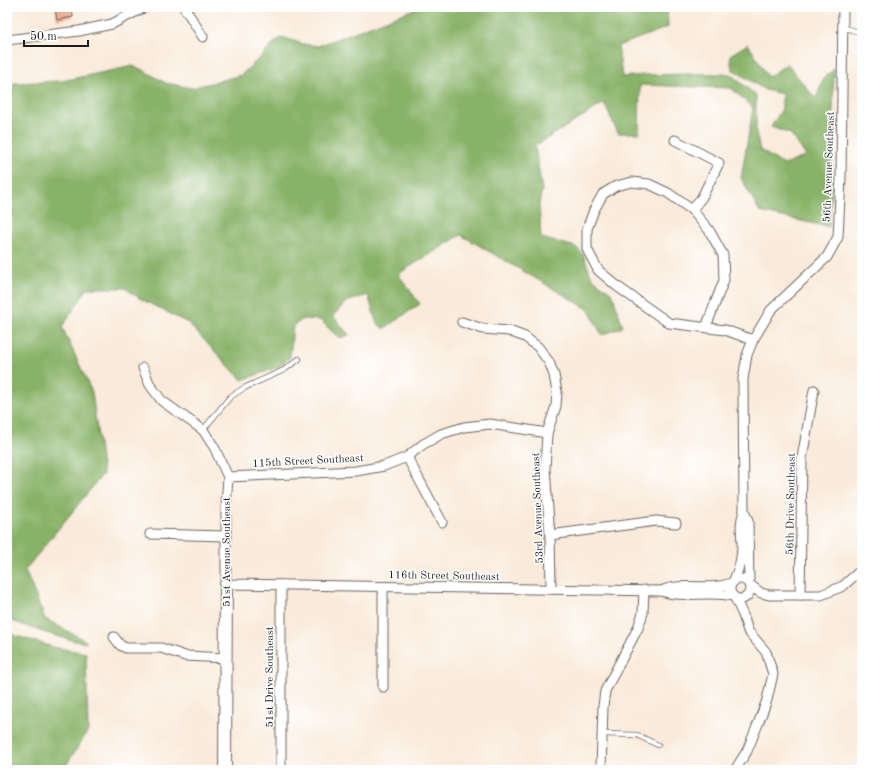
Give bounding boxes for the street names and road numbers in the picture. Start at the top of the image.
street label: 56th Avenue Southeast [822,111,837,223]
street label: 53rd Avenue Southeast [531,452,546,564]
street label: 115th Street Southeast [252,453,364,470]
street label: 56th Drive Southeast [785,453,798,555]
street label: 51st Avenue Southeast [222,497,233,607]
street label: 116th Street Southeast [388,570,500,583]
street label: 51st Drive Southeast [265,626,276,728]

